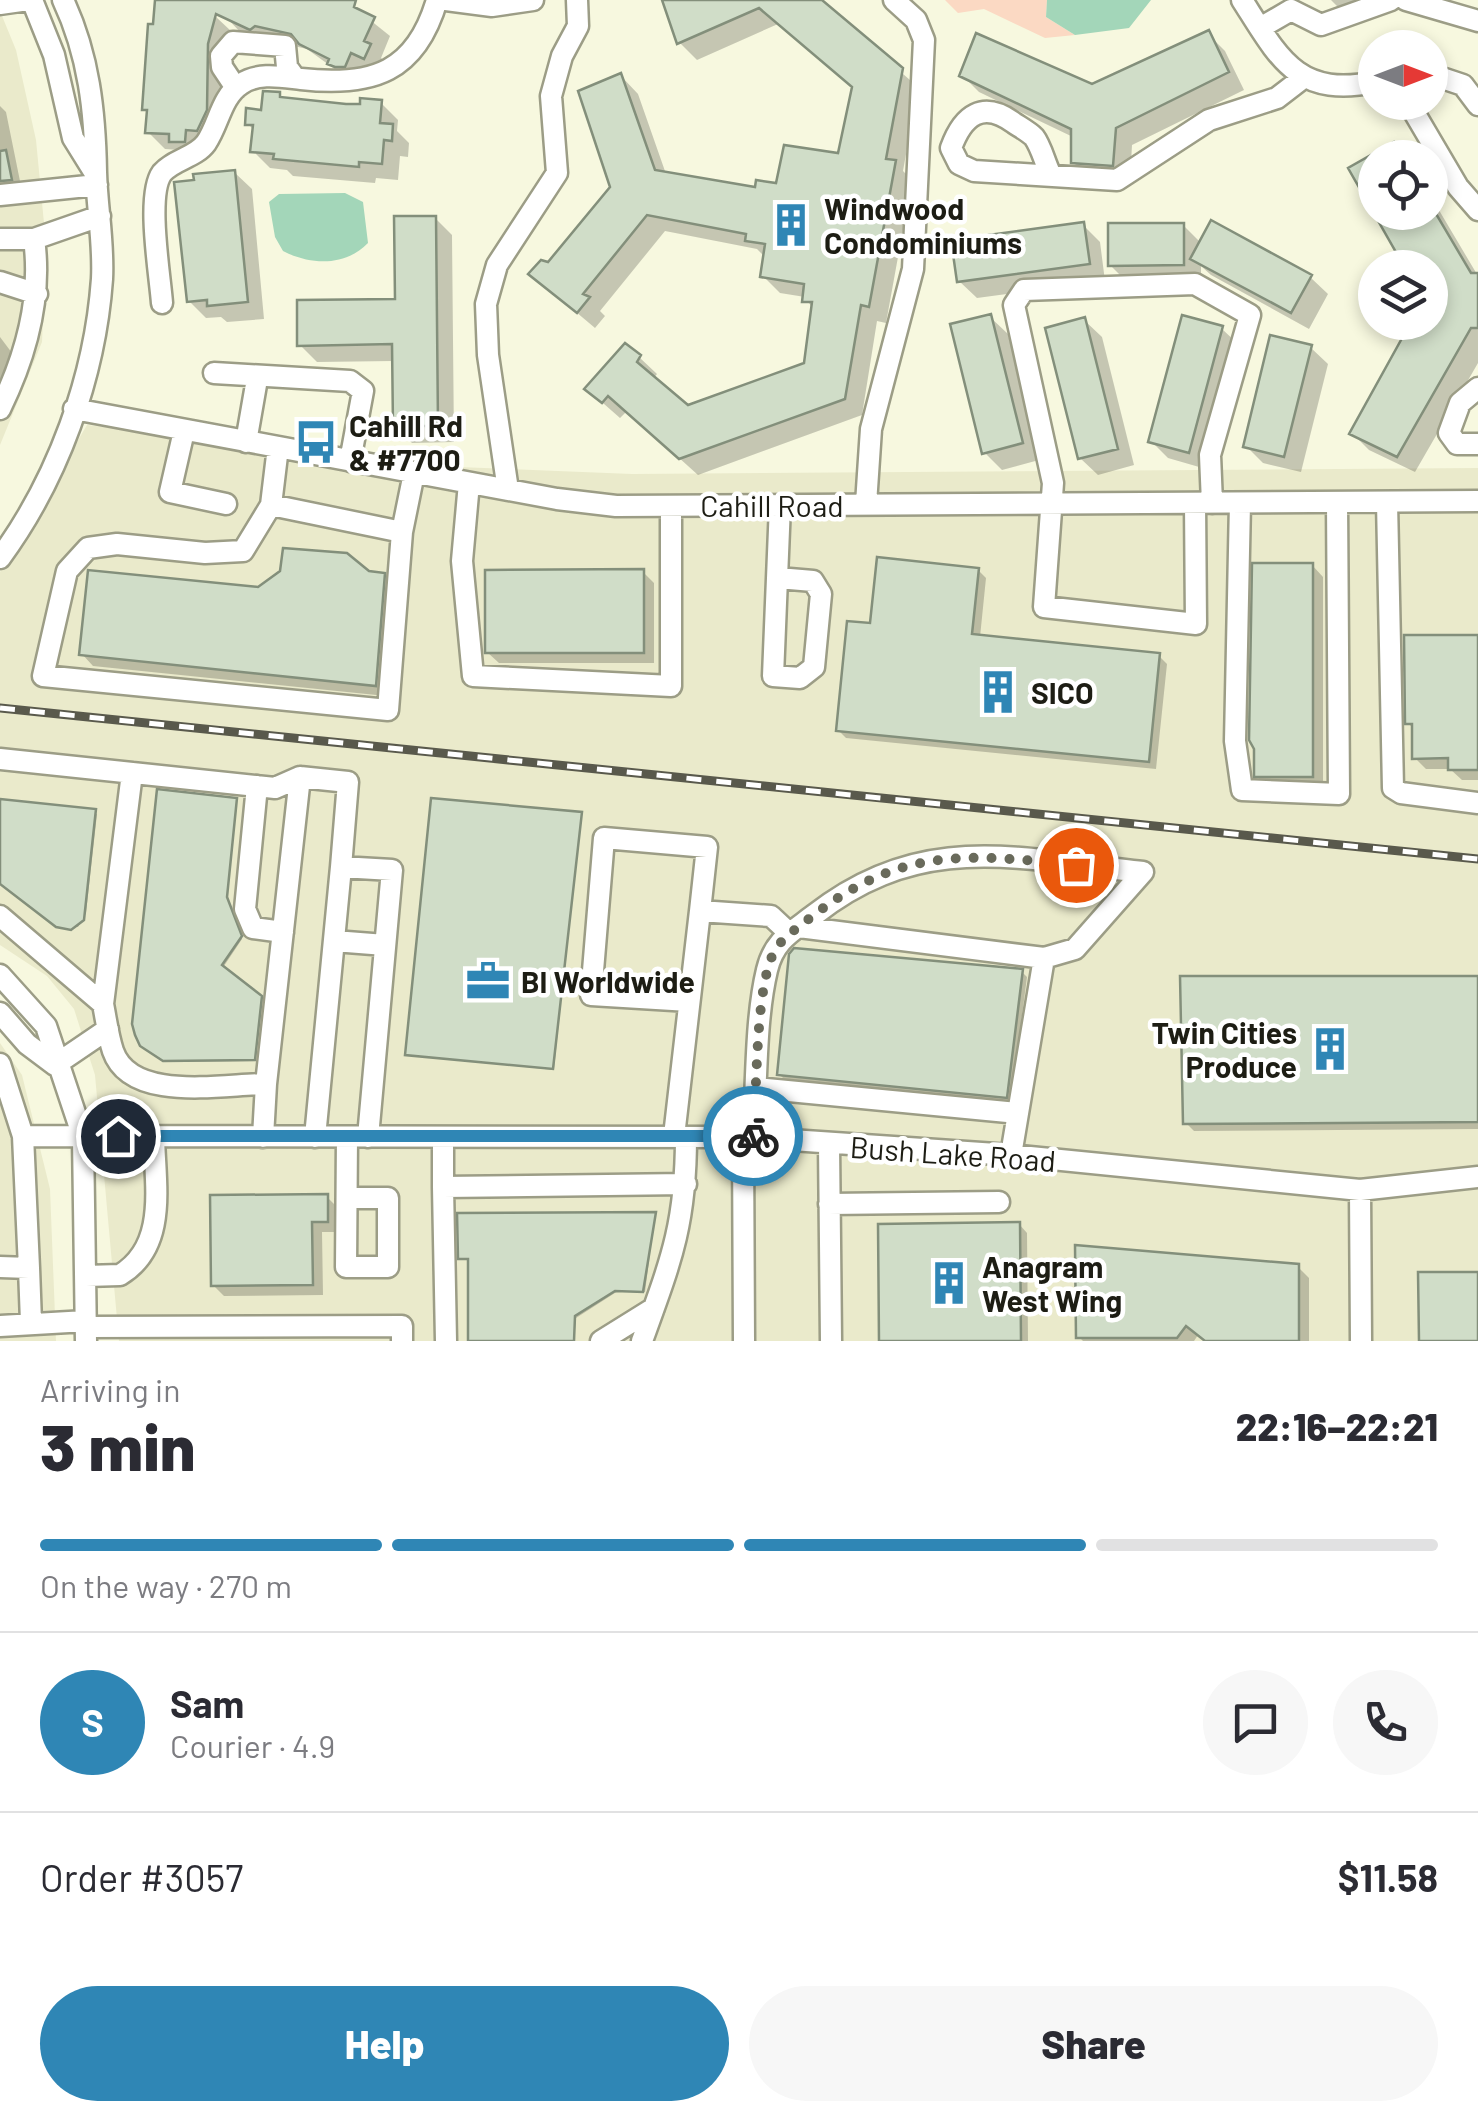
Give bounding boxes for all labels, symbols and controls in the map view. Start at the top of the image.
north arrow [1358,30,1448,120]
map controls [1358,30,1448,340]
button: locate [1358,140,1448,230]
place label: Windwood Condominiums [824,190,1022,260]
building icon: Windwood Condominiums [767,201,815,249]
button: layers [1358,250,1448,340]
place label: Cahill Rd & #7700 [349,407,463,477]
bus stop icon: Cahill Rd & #7700 [292,418,340,466]
street label: Cahill Road [700,487,844,523]
building icon: SICO [974,668,1022,716]
place label: SICO [1031,674,1094,710]
pin [1034,823,1119,908]
icon: bag [1049,838,1104,893]
office icon: BI Worldwide [464,957,512,1005]
place label: BI Worldwide [521,963,695,999]
place label: Twin Cities Produce [1151,1014,1297,1084]
building icon: Twin Cities Produce [1306,1025,1354,1073]
courier [703,1086,803,1186]
pin [76,1094,161,1179]
icon: home [91,1109,146,1164]
icon: bike [726,1109,781,1164]
street label: Bush Lake Road [849,1128,1057,1178]
place label: Anagram West Wing [982,1248,1122,1318]
building icon: Anagram West Wing [925,1259,973,1307]
text: Arriving in [40,1370,180,1408]
text: 22:16–22:21 [1236,1403,1438,1449]
text: 3 min [40,1406,195,1484]
text: On the way · 270 m [40,1566,292,1604]
button: chat [1203,1670,1308,1775]
button: phone [1333,1670,1438,1775]
text: Sam [170,1680,244,1726]
text: S [81,1699,104,1745]
text: Courier · 4.9 [170,1726,335,1764]
text: Order #3057 [40,1854,243,1900]
text: $11.58 [1338,1854,1438,1900]
button: Help [40,1986,729,2101]
button: Share [749,1986,1438,2101]

